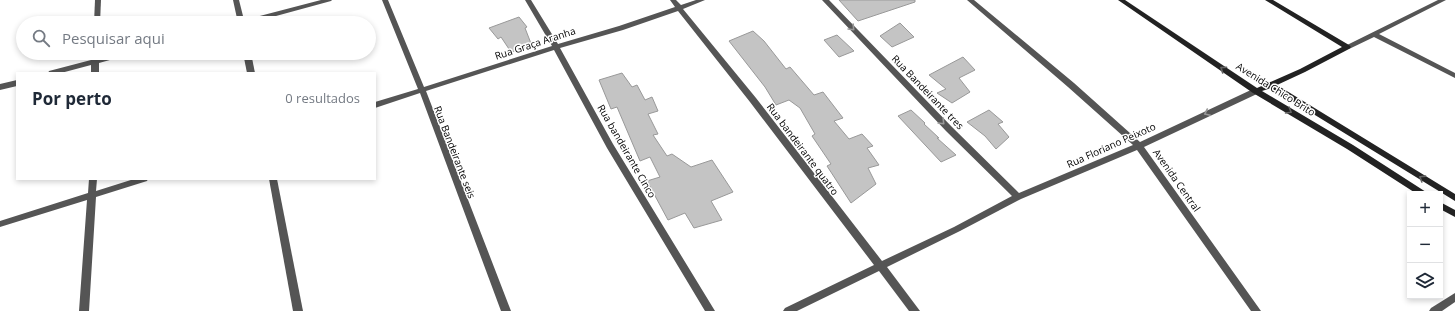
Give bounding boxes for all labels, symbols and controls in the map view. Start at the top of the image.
search box [16,16,376,60]
street label: Rua Graça Aranha [493,23,577,63]
one-way arrow [847,23,855,31]
icon: search [30,27,52,49]
text: Pesquisar aqui [62,28,165,48]
street label: Rua Bandeirante tres [889,52,967,132]
street label: Avenida Chico Brito [1234,59,1318,119]
one-way arrow [1220,66,1227,74]
text: Por perto [32,87,112,110]
text: 0 resultados [285,89,360,107]
street label: Rua bandeirante quatro [764,100,842,198]
street label: Rua bandeirante Cinco [594,102,660,200]
street label: Rua Bandeirante seis [431,104,479,201]
one-way arrow [1285,106,1292,113]
one-way arrow [1204,108,1212,116]
one-way arrow [937,117,945,125]
street label: Rua Floriano Peixoto [1064,119,1158,171]
street label: Avenida Central [1150,146,1204,214]
one-way arrow [1419,175,1426,183]
map controls [1407,191,1443,299]
button: + [1407,191,1443,227]
button: − [1407,227,1443,263]
button: layers [1407,263,1443,299]

